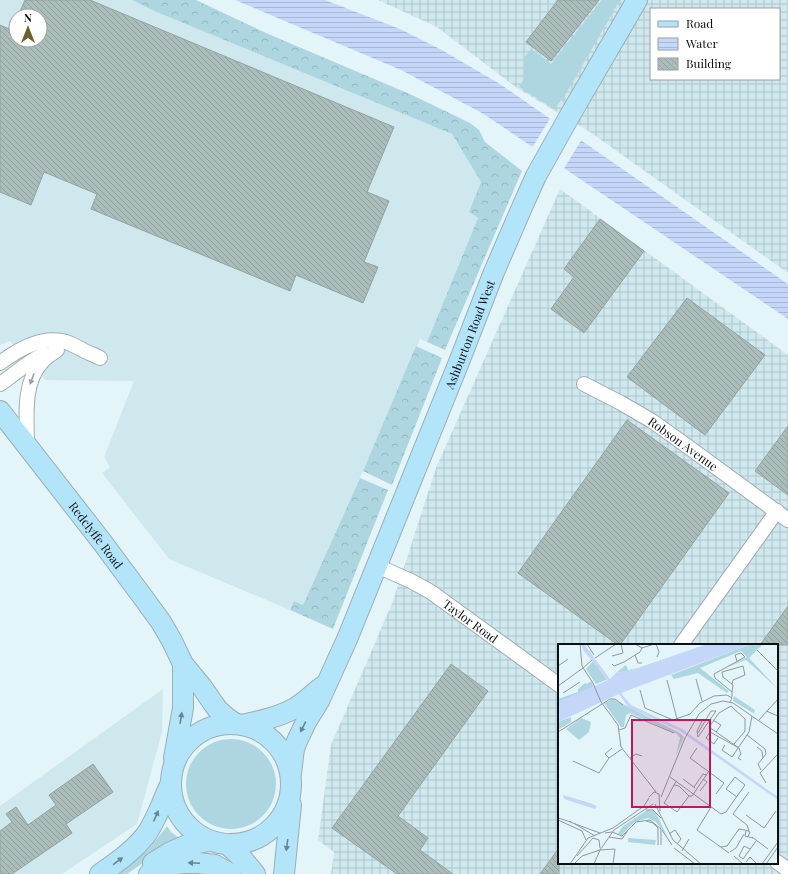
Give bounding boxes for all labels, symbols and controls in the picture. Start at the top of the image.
north arrow [8,8,48,48]
legend [650,8,780,80]
text: N [24,10,32,25]
text: Road [686,15,713,31]
text: Water [685,35,719,51]
text: Building [686,55,732,71]
street label: Ashburton Road West [441,277,498,392]
one-way arrow [29,374,35,386]
street label: Robson Avenue [645,413,721,474]
street label: Redclyffe Road [66,498,127,572]
street label: Taylor Road [440,595,501,646]
inset map [558,644,778,864]
one-way arrow [178,712,184,724]
one-way arrow [300,721,307,733]
one-way arrow [153,811,159,822]
one-way arrow [284,839,290,851]
one-way arrow [113,857,123,865]
one-way arrow [187,860,200,866]

